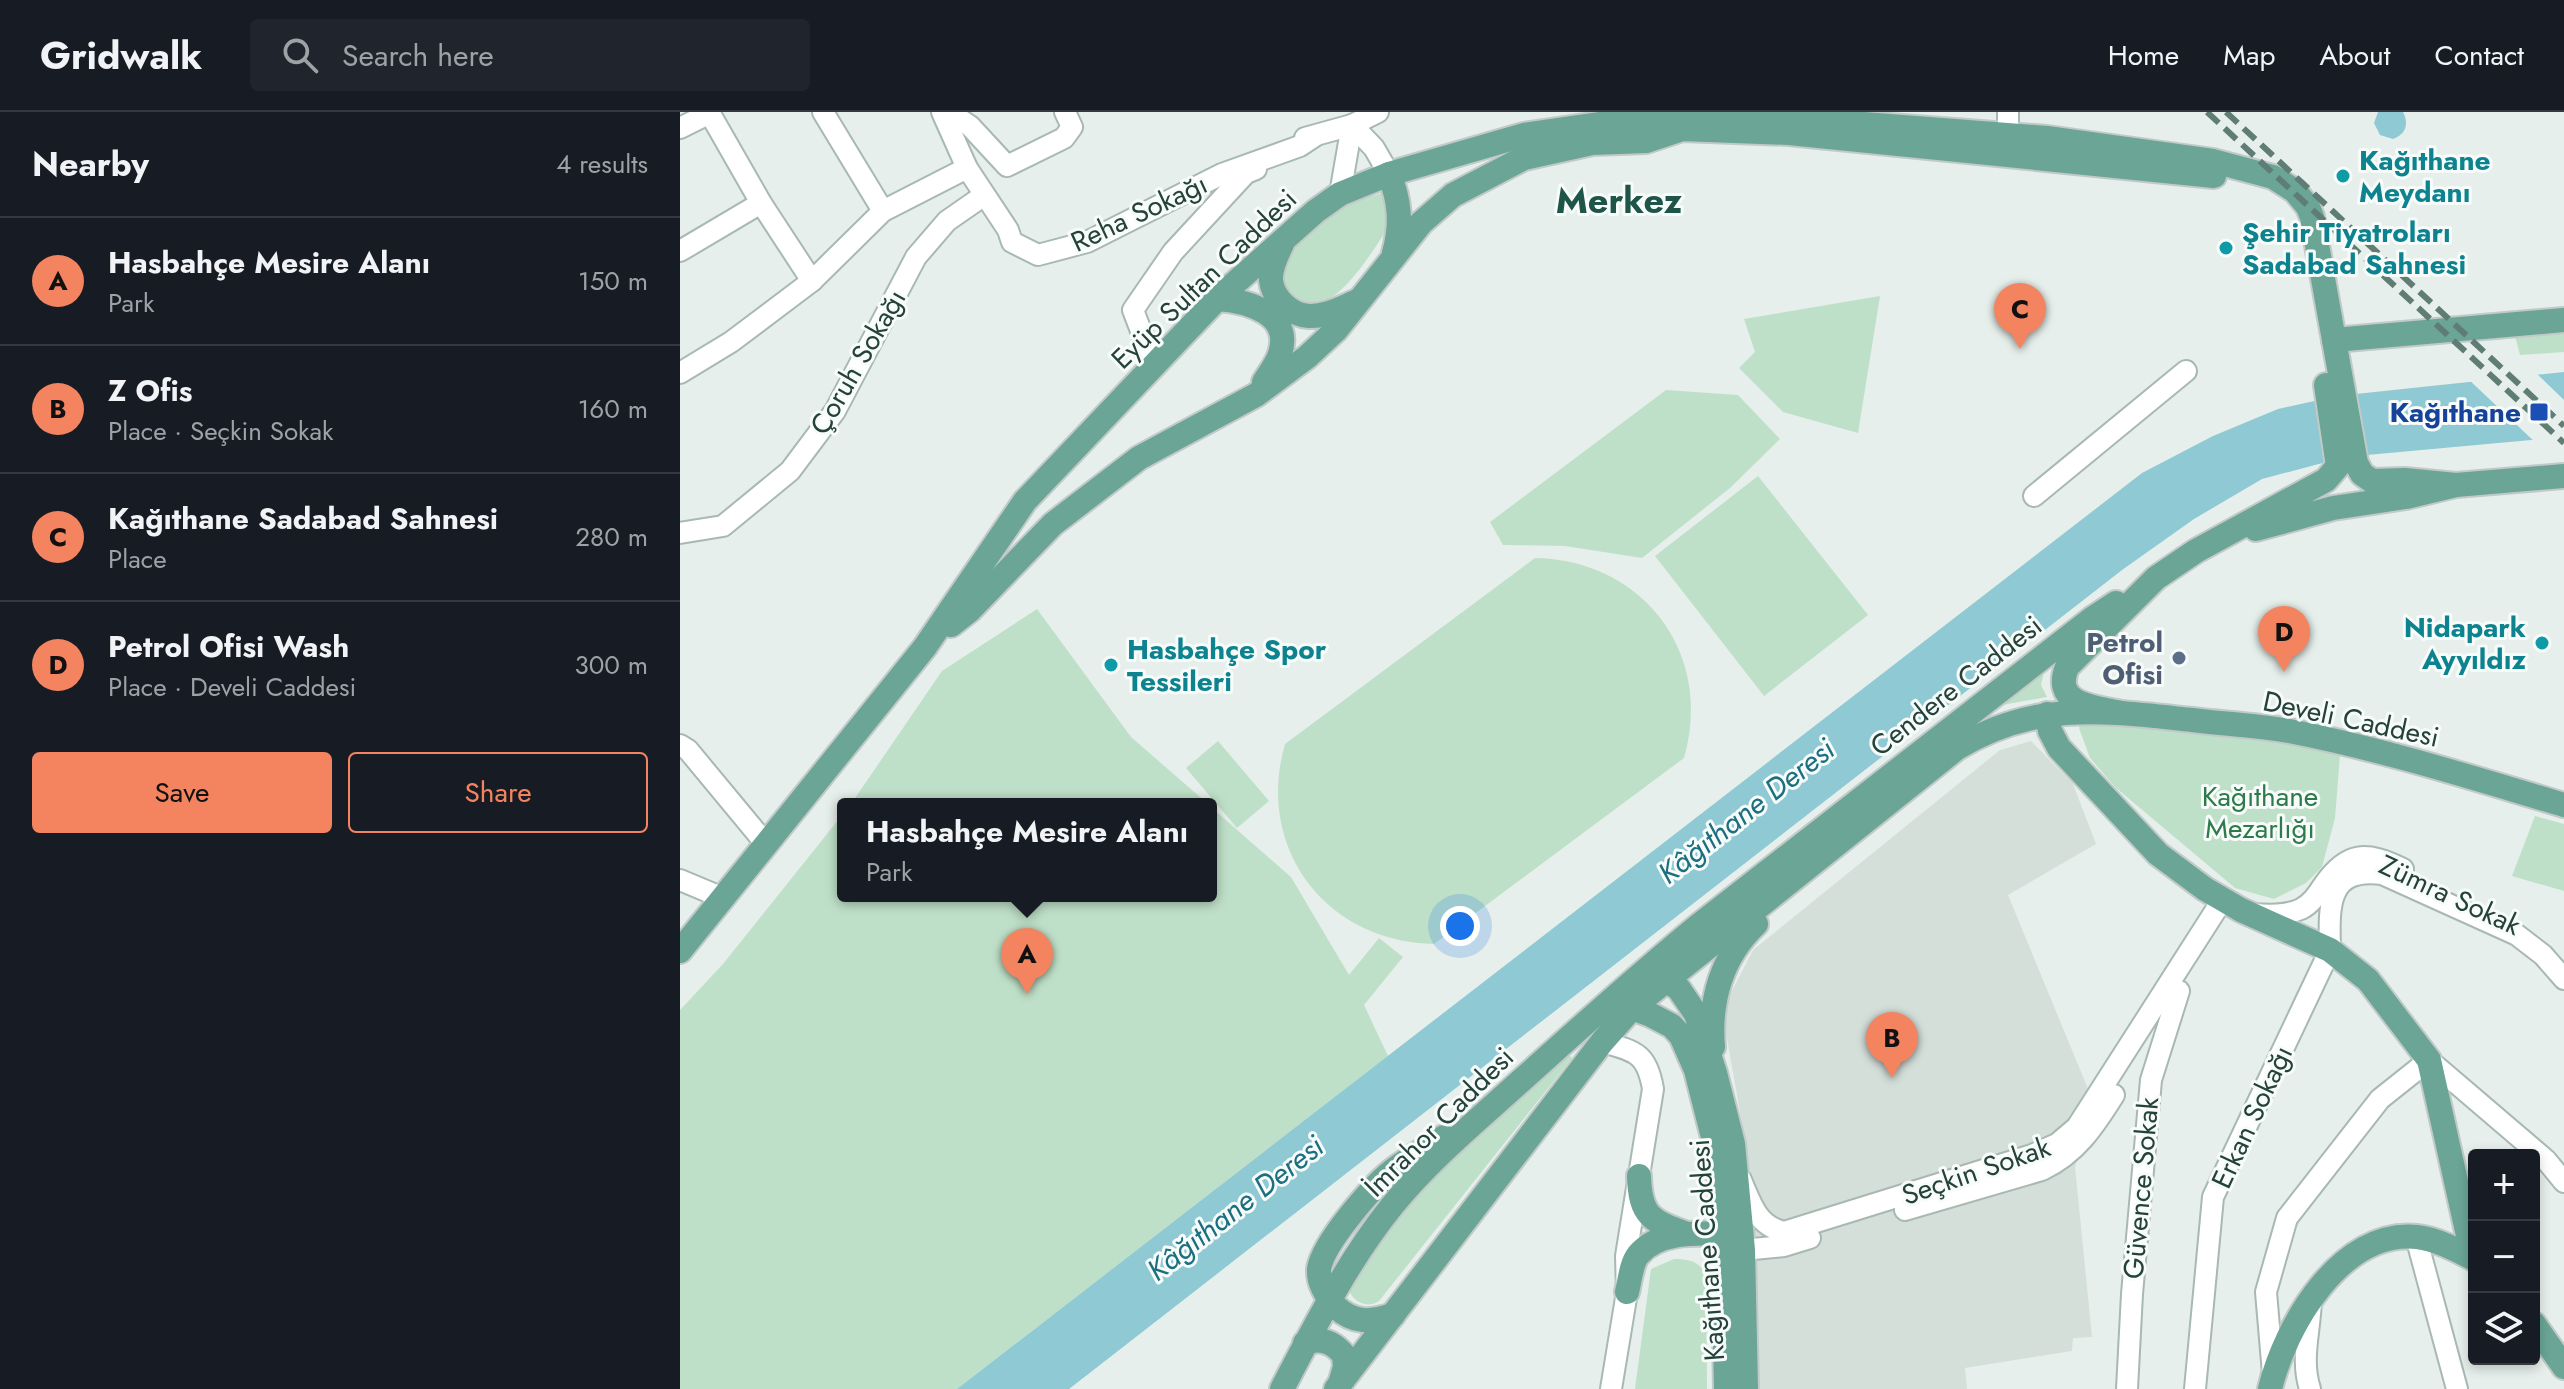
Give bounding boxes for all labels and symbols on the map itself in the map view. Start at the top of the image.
place label: Kağıthane Meydanı [2359,140,2491,213]
street label: Reha Sokağı [1064,163,1214,263]
marker: Kağıthane Meydanı [2334,167,2352,185]
district label: Merkez [1556,174,1683,226]
street label: Eyüp Sultan Caddesi [1102,179,1306,379]
place label: Şehir Tiyatroları Sadabad Sahnesi [2242,212,2466,285]
marker: Şehir Tiyatroları Sadabad Sahnesi [2217,239,2235,257]
street label: Çoruh Sokağı [800,282,916,442]
pin: C [1994,283,2046,349]
place label: Kağıthane [2389,392,2521,433]
marker: Kağıthane [2528,401,2550,423]
street label: Cendere Caddesi [1861,606,2051,766]
pin: D [2258,606,2310,672]
place label: Nidapark Ayyıldız [2404,607,2526,680]
place label: Petrol Ofisi [2086,622,2163,695]
place label: Hasbahçe Spor Tessileri [1127,629,1327,702]
marker: Nidapark Ayyıldız [2533,634,2551,652]
marker: Petrol Ofisi [2170,649,2188,667]
marker: Hasbahçe Spor Tessileri [1102,656,1120,674]
street label: Develi Caddesi [2259,680,2443,758]
water label: Kâğıthane Deresi [1648,728,1844,894]
park label: Kağıthane Mezarlığı [2202,776,2318,849]
street label: Zümra Sokak [2372,844,2528,946]
your location [1440,906,1480,946]
pin: A [1001,928,1053,994]
pin: B [1866,1012,1918,1078]
street label: İmrahor Caddesi [1355,1038,1523,1206]
street label: Erkan Sokağı [2201,1039,2303,1195]
street label: Güvence Sokak [2113,1095,2169,1281]
water label: Kâğıthane Deresi [1137,1125,1333,1291]
street label: Seçkin Sokak [1896,1126,2056,1216]
street label: Kağıthane Caddesi [1679,1138,1735,1362]

